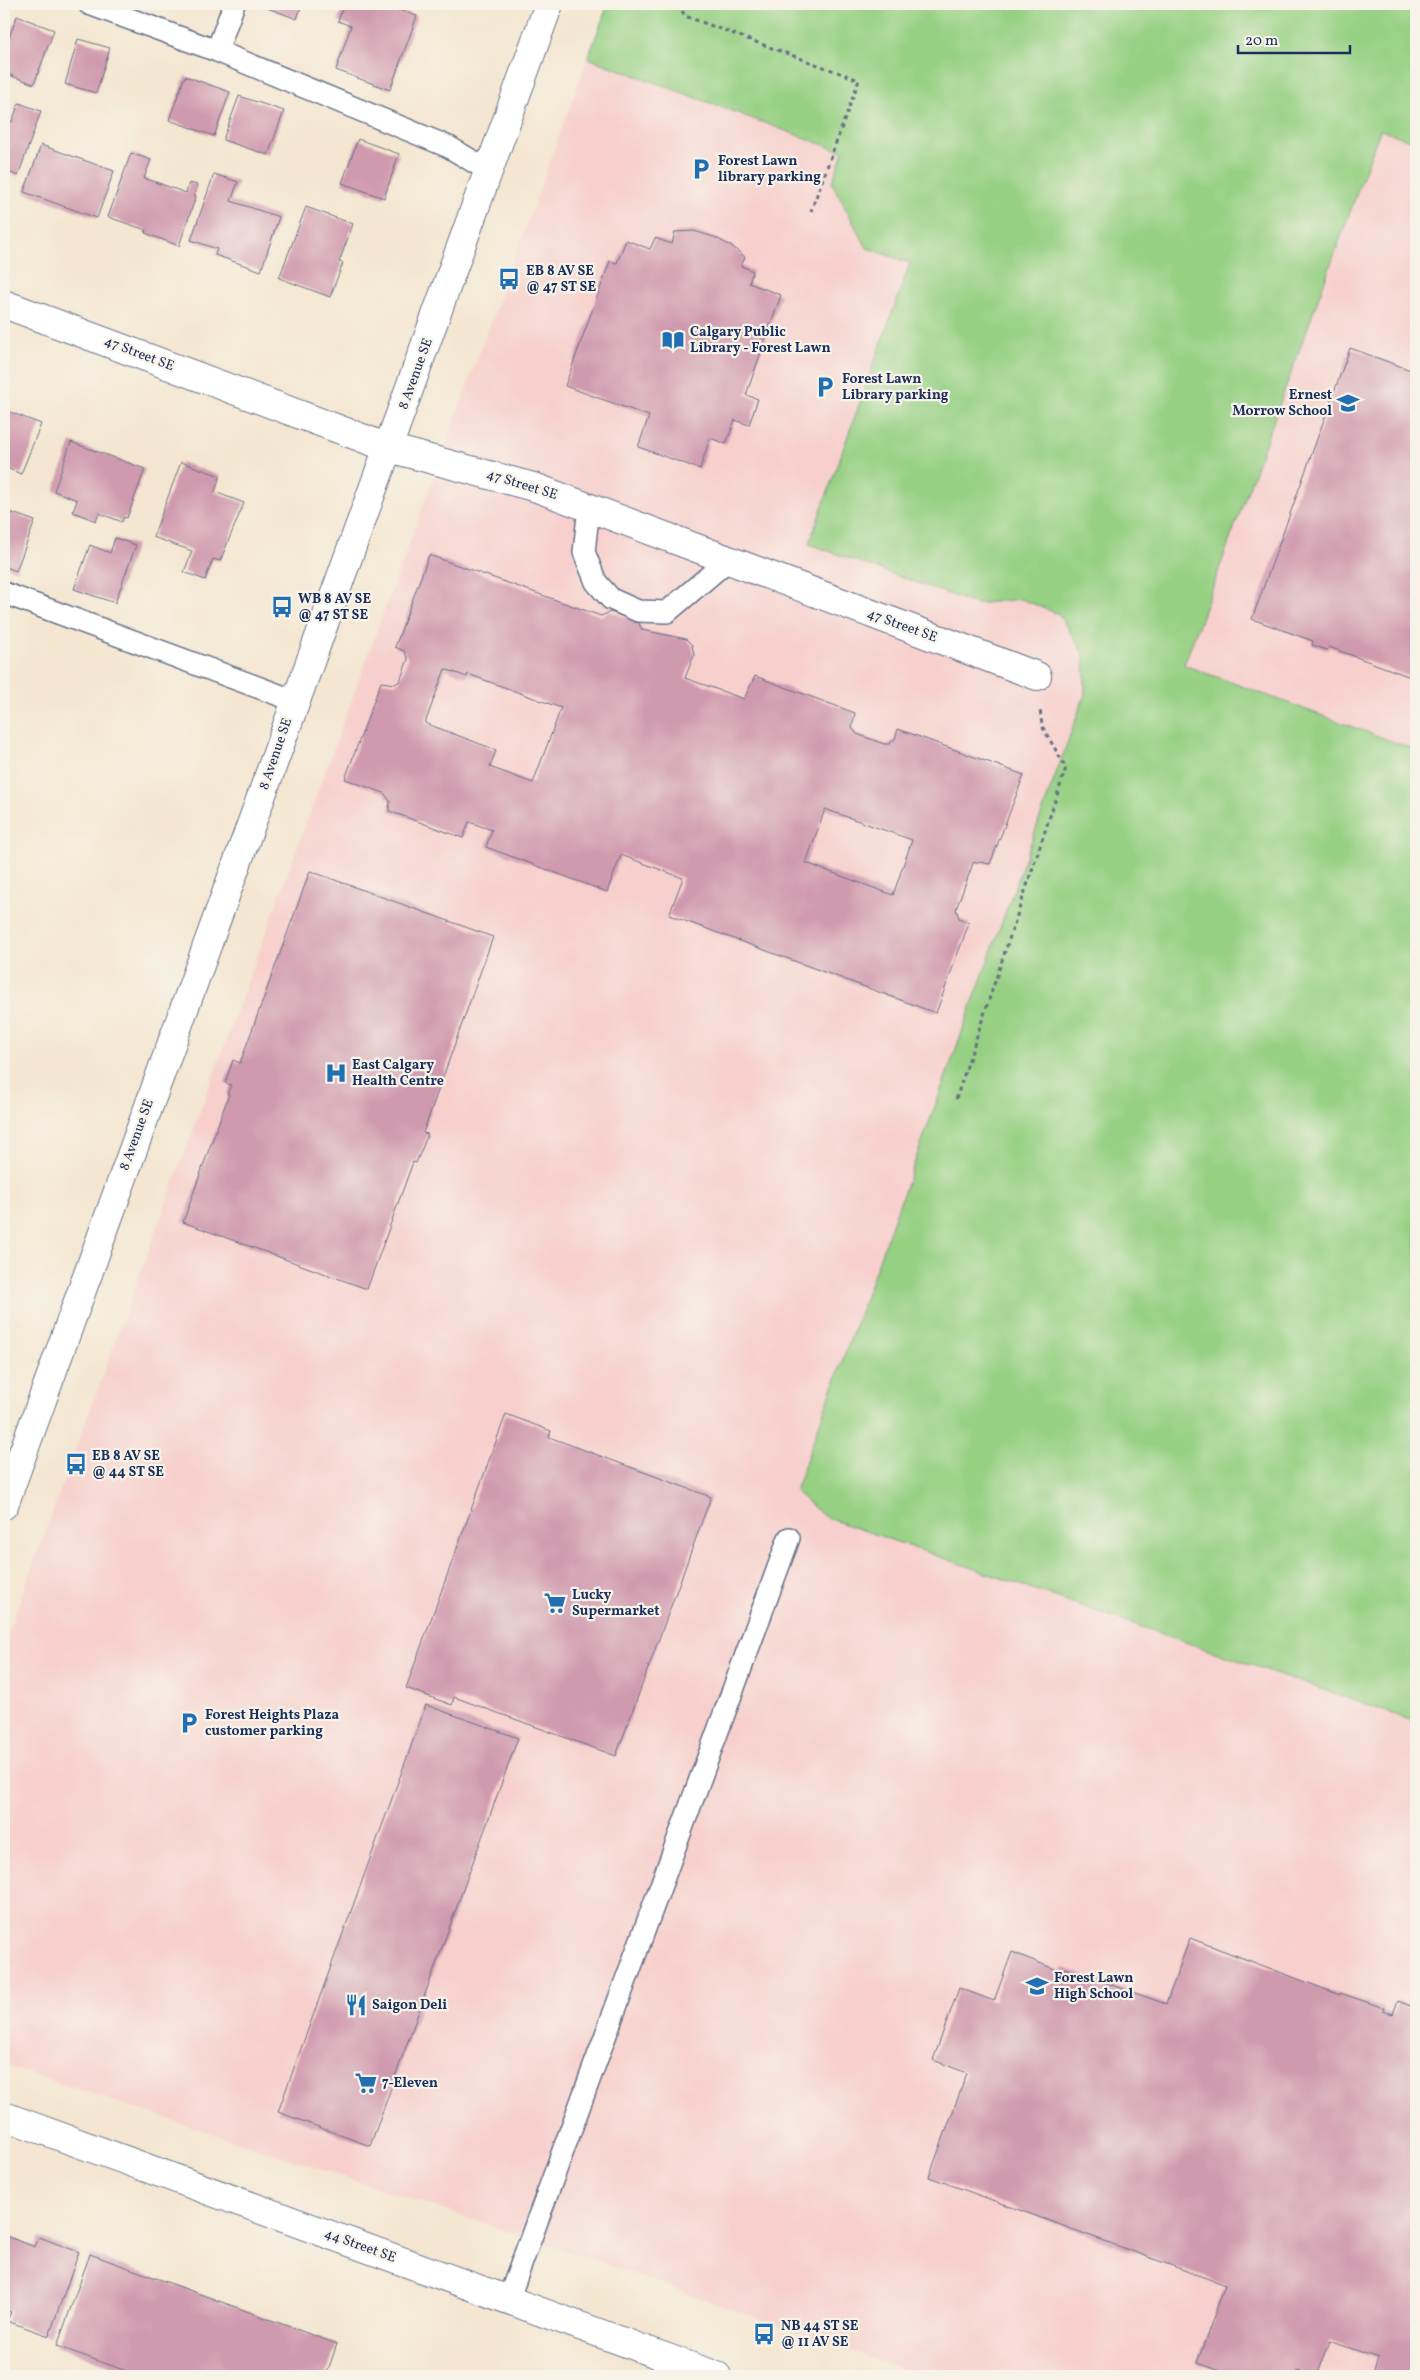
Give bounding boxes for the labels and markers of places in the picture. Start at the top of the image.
place label: Forest Lawn library parking [718,152,821,187]
parking icon: Forest Lawn library parking [688,156,714,182]
place label: EB 8 AV SE @ 47 ST SE [526,262,596,297]
bus stop icon: EB 8 AV SE @ 47 ST SE [496,266,522,292]
place label: Calgary Public Library - Forest Lawn [690,323,831,358]
library icon: Calgary Public Library - Forest Lawn [660,327,686,353]
place label: Forest Lawn Library parking [842,370,949,405]
parking icon: Forest Lawn Library parking [812,374,838,400]
place label: Ernest Morrow School [1232,386,1332,421]
school or university icon: Ernest Morrow School [1335,390,1361,416]
place label: WB 8 AV SE @ 47 ST SE [298,590,371,625]
bus stop icon: WB 8 AV SE @ 47 ST SE [269,594,295,620]
place label: East Calgary Health Centre [352,1056,444,1091]
hospital icon: East Calgary Health Centre [323,1060,349,1086]
place label: EB 8 AV SE @ 44 ST SE [92,1447,164,1482]
bus stop icon: EB 8 AV SE @ 44 ST SE [63,1451,89,1477]
place label: Lucky Supermarket [572,1586,660,1621]
supermarket icon: Lucky Supermarket [542,1590,568,1616]
place label: Forest Heights Plaza customer parking [205,1706,339,1741]
parking icon: Forest Heights Plaza customer parking [176,1710,202,1736]
place label: Forest Lawn High School [1054,1969,1134,2004]
school or university icon: Forest Lawn High School [1024,1973,1050,1999]
restaurant icon: Saigon Deli [343,1992,369,2018]
place label: Saigon Deli [372,1996,447,2015]
supermarket icon: 7-Eleven [353,2070,379,2096]
place label: 7-Eleven [382,2074,438,2093]
place label: NB 44 ST SE @ 11 AV SE [781,2317,859,2352]
bus stop icon: NB 44 ST SE @ 11 AV SE [751,2321,777,2347]

